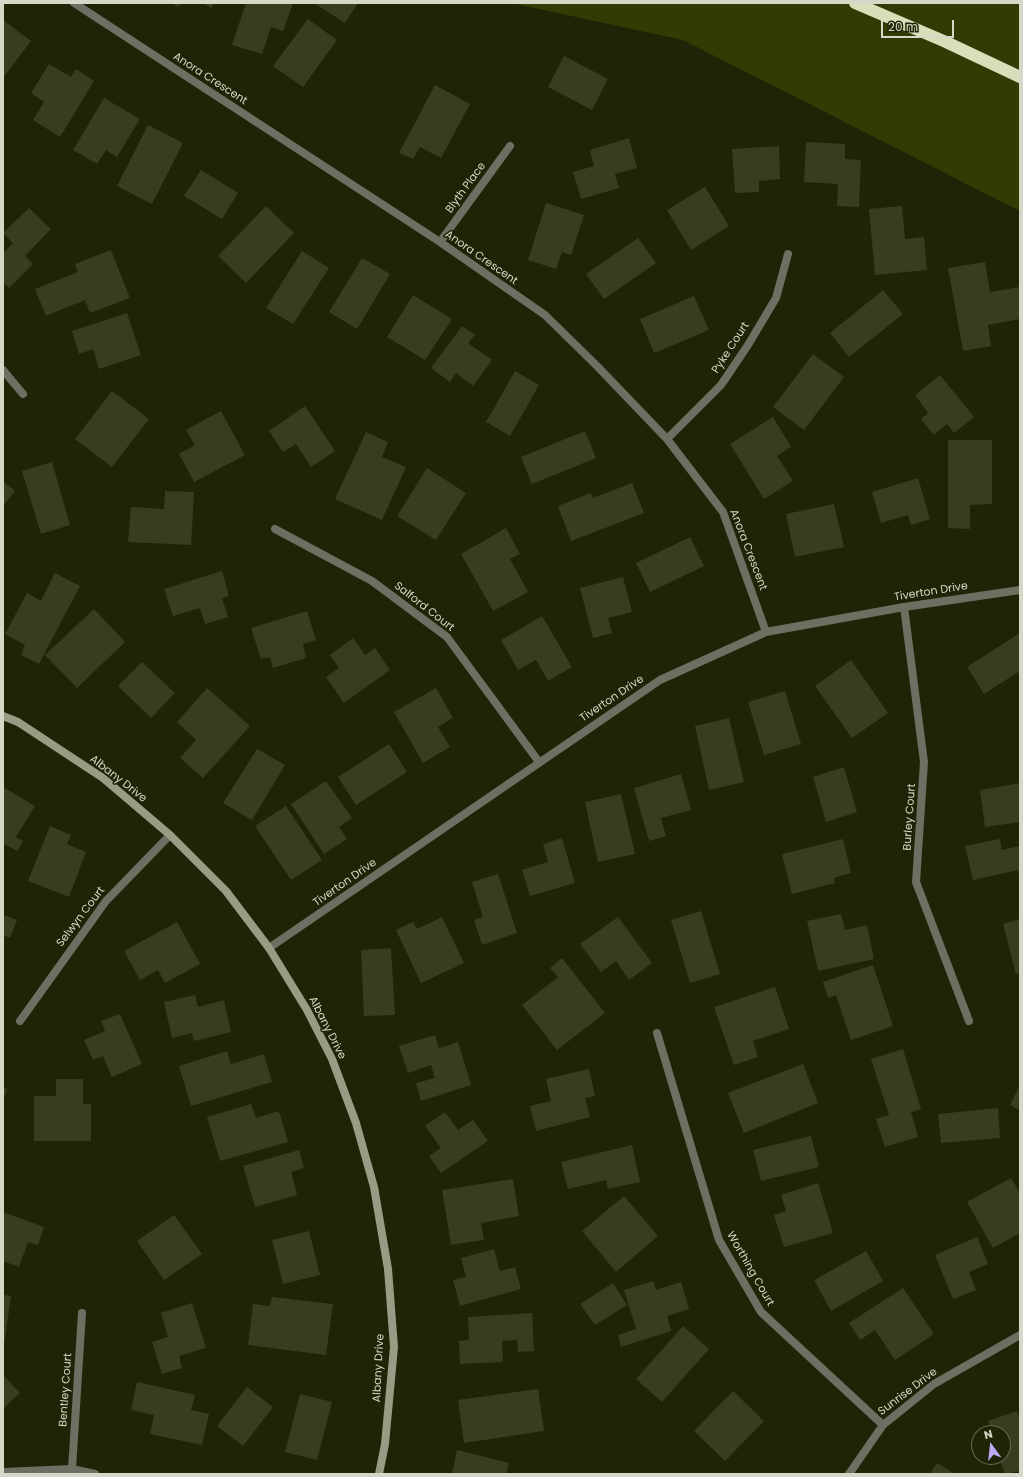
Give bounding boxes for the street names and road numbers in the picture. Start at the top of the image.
street label: Anora Crescent [170,50,250,108]
street label: Blyth Place [443,160,489,216]
street label: Anora Crescent [442,228,520,288]
street label: Pyke Court [709,320,753,376]
street label: Anora Crescent [726,508,770,592]
street label: Salford Court [391,580,457,634]
street label: Tiverton Drive [893,580,969,604]
street label: Tiverton Drive [577,673,647,725]
street label: Albany Drive [87,753,149,805]
street label: Burley Court [901,783,919,851]
street label: Tiverton Drive [311,856,379,910]
street label: Selwyn Court [54,884,108,950]
street label: Albany Drive [306,994,348,1062]
street label: Worthing Court [723,1229,777,1309]
street label: Albany Drive [371,1333,387,1403]
street label: Bentley Court [57,1353,75,1427]
street label: Sunrise Drive [876,1366,940,1418]

